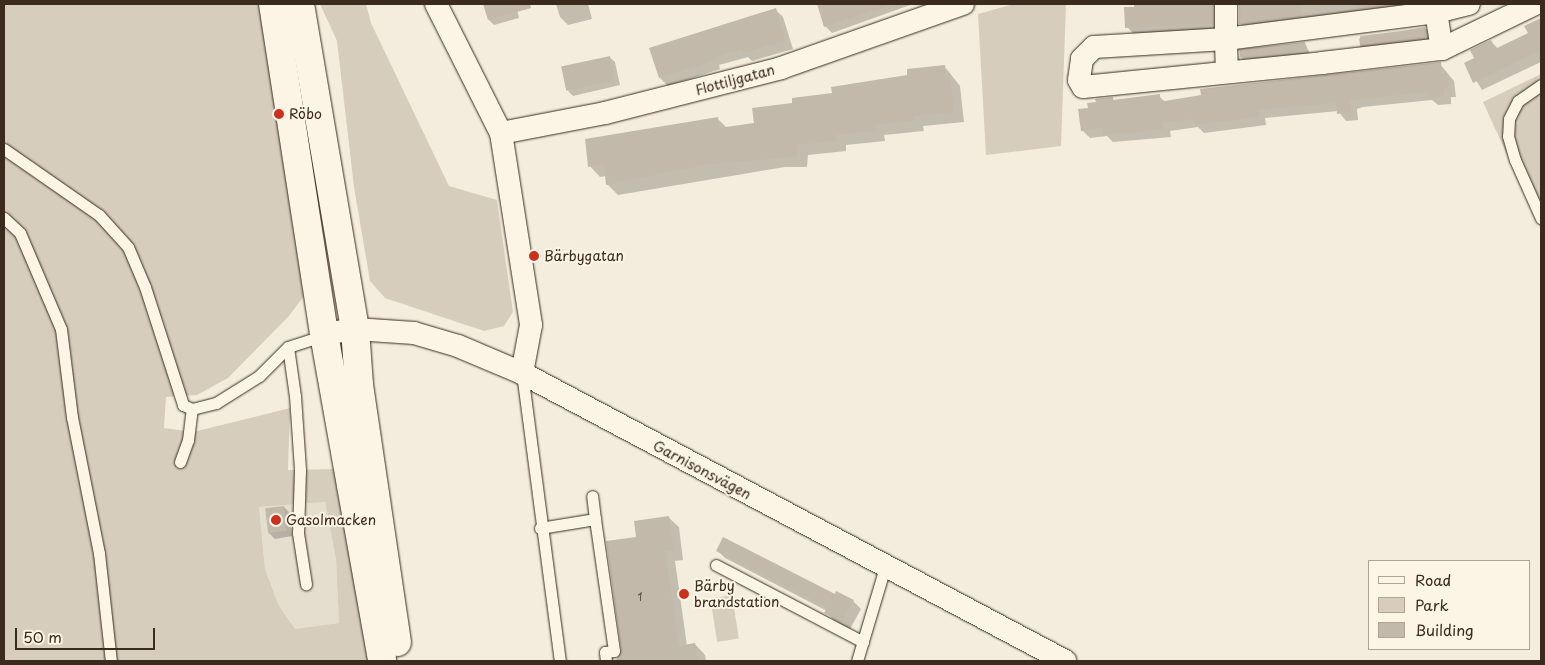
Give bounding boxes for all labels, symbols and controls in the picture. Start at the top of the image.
street label: Flottiljgatan [694,61,776,99]
place label: Röbo [289,106,322,122]
marker: Röbo [273,108,285,120]
place label: Bärbygatan [544,248,624,264]
marker: Bärbygatan [528,250,540,262]
street label: Garnisonsvägen [650,437,754,503]
place label: Gasolmacken [286,512,376,528]
marker: Gasolmacken [270,514,282,526]
legend [1368,560,1530,650]
text: Road [1415,568,1451,591]
place label: Bärby brandstation [694,578,779,610]
marker: Bärby brandstation [678,588,690,600]
house number: 1 [638,590,642,604]
text: Park [1415,593,1449,616]
scale bar [18,618,158,650]
text: Building [1415,618,1474,641]
text: 50 m [23,625,62,648]

